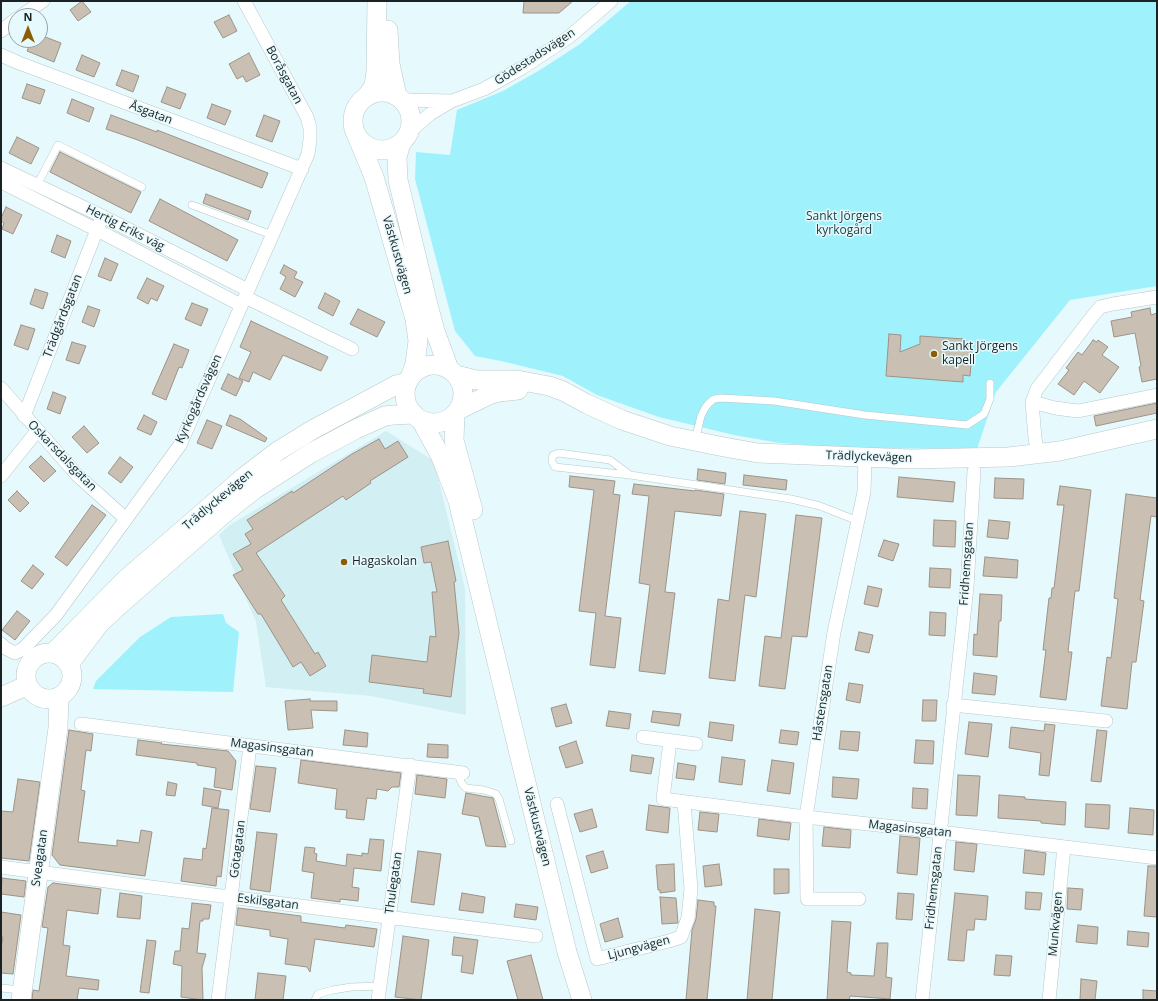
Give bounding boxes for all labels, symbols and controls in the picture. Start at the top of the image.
north arrow [8,8,48,48]
text: N [24,9,32,24]
street label: Gödestadsvägen [492,26,578,88]
street label: Boråsgatan [263,43,305,107]
street label: Åsgatan [128,98,174,128]
street label: Hertig Eriks väg [83,202,167,254]
park label: Sankt Jörgens kyrkogård [806,210,882,238]
street label: Västkustvägen [379,214,415,296]
street label: Trädgårdsgatan [40,272,86,360]
place label: Sankt Jörgens kapell [942,340,1018,368]
marker: Sankt Jörgens kapell [929,349,939,359]
street label: Kyrkogårdsvägen [173,352,225,446]
street label: Oskarsdalsgatan [25,418,99,494]
street label: Trädlyckevägen [825,448,913,466]
street label: Trädlyckevägen [180,467,256,533]
street label: Fridhemsgatan [957,522,977,606]
place label: Hagaskolan [352,555,417,569]
marker: Hagaskolan [339,557,349,567]
street label: Håstensgatan [810,664,836,742]
street label: Magasinsgatan [229,736,315,760]
street label: Västkustvägen [520,786,554,868]
street label: Magasinsgatan [867,817,953,841]
street label: Götagatan [227,819,249,879]
street label: Sveagatan [29,829,51,887]
street label: Fridhemsgatan [922,846,946,930]
street label: Thulegatan [383,851,405,915]
street label: Eskilsgatan [236,891,300,913]
street label: Munkvägen [1046,891,1066,957]
street label: Ljungvägen [606,933,672,963]

